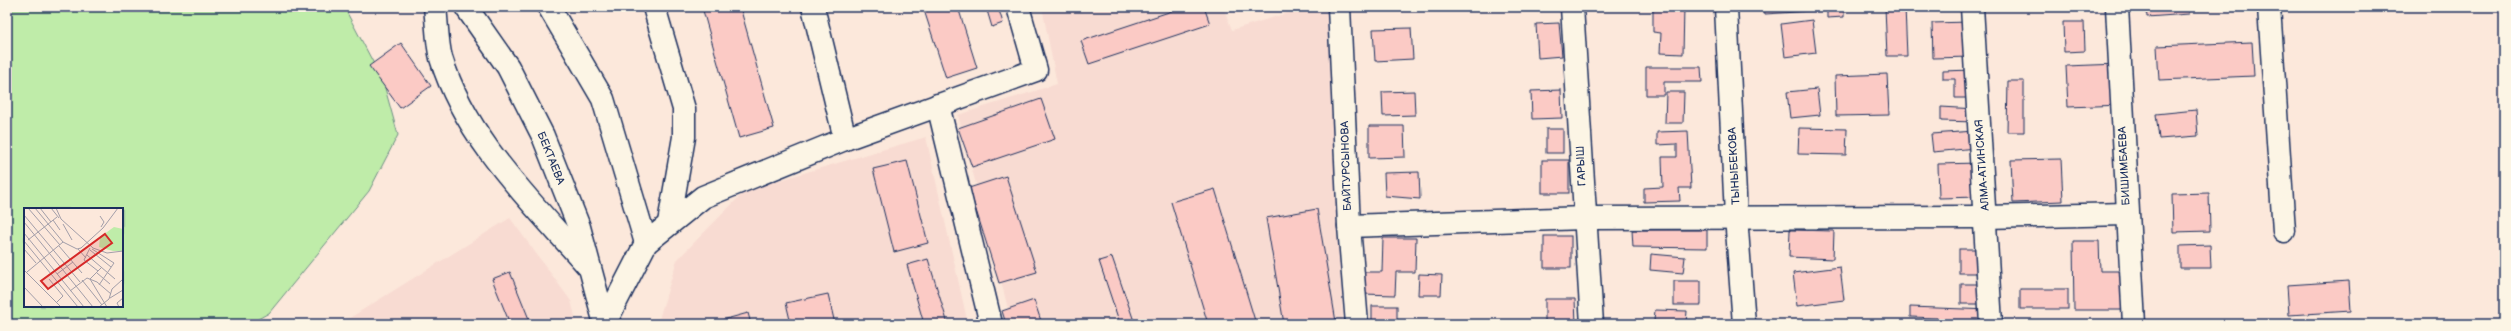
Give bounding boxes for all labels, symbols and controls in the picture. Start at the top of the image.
street label: АЛМА-АТИНСКАЯ [1972,119,1992,212]
street label: БАЙТУРСЫНОВА [1338,120,1354,211]
street label: БИШИМБАЕВА [2115,126,2133,206]
street label: ТЫНЫБЕКОВА [1725,127,1743,205]
street label: БЕКТАЕВА [535,130,568,187]
street label: ГАРЫШ [1573,146,1589,186]
inset map [24,208,123,307]

